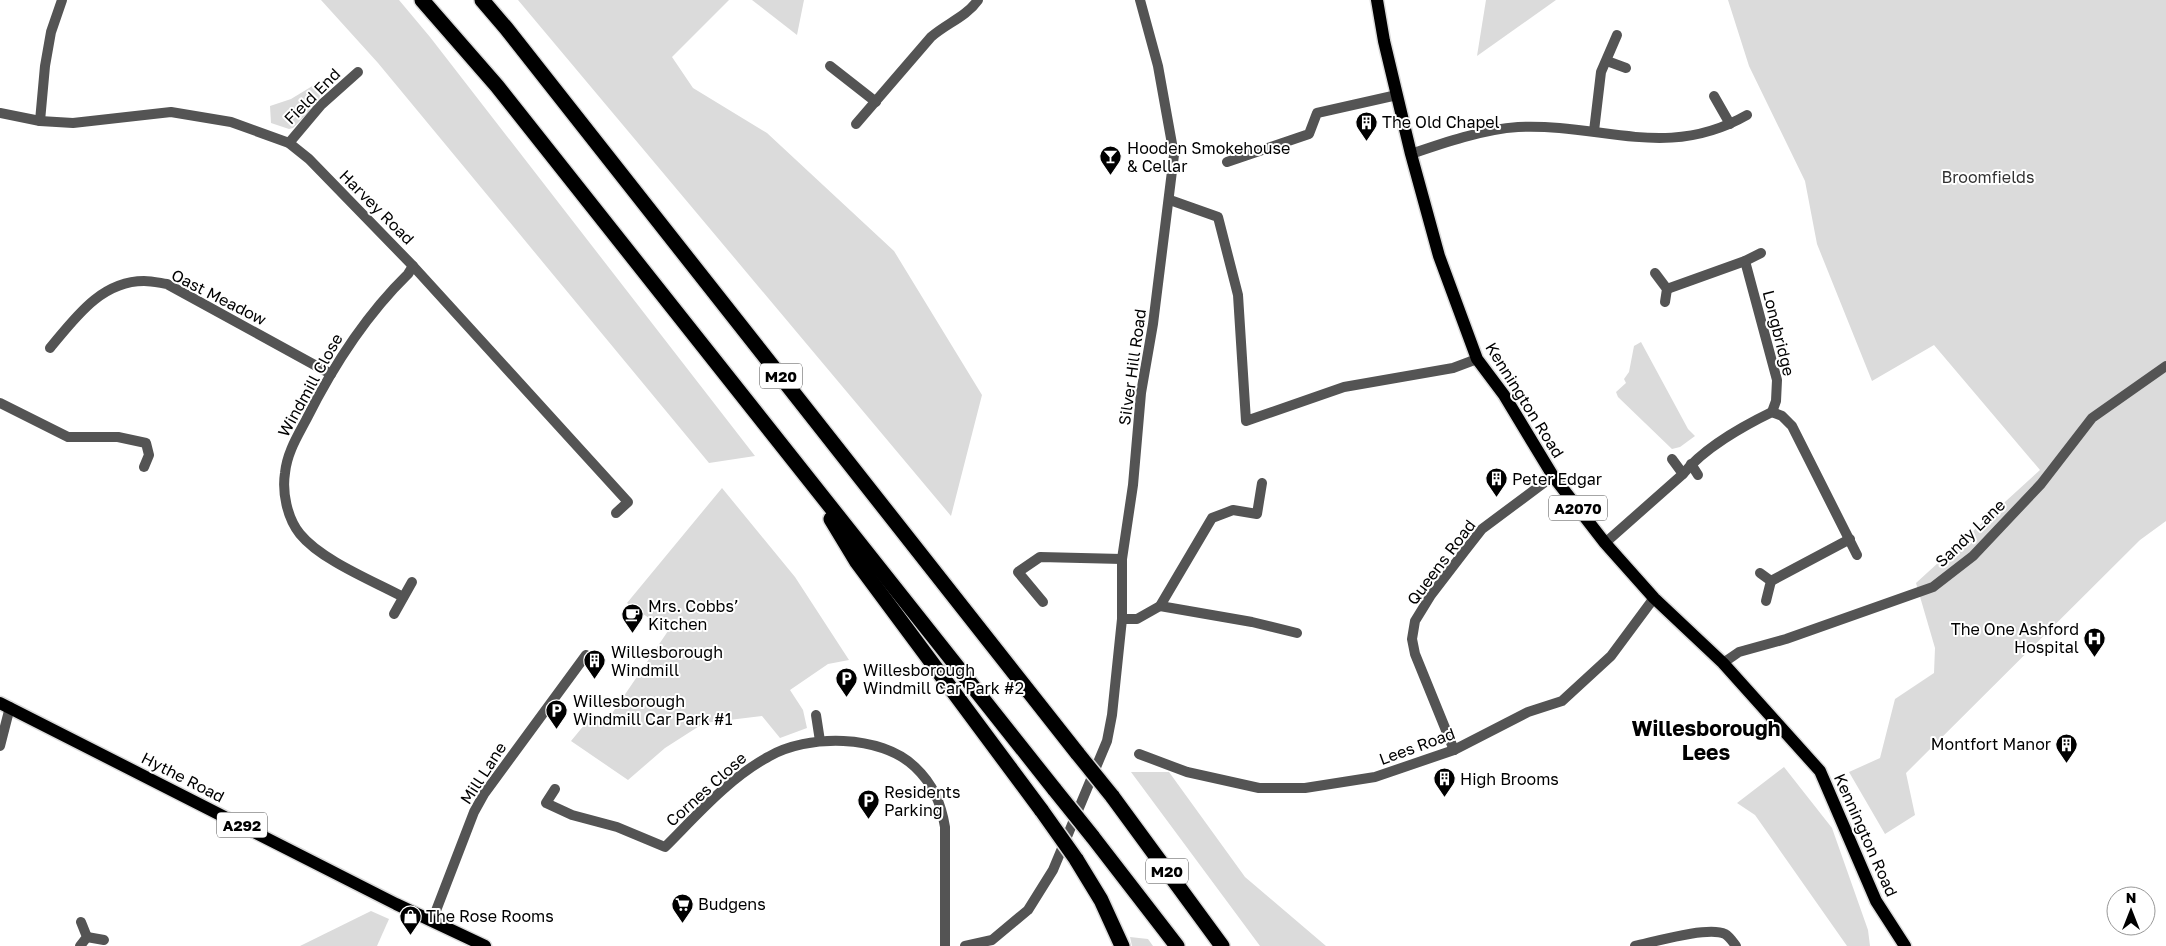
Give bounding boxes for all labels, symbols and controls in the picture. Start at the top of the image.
street label: Field End [280,64,344,128]
building icon: The Old Chapel [1354,110,1378,141]
place label: The Old Chapel [1382,112,1500,132]
place label: Hooden Smokehouse & Cellar [1127,138,1290,176]
bar icon: Hooden Smokehouse & Cellar [1099,145,1123,176]
street label: Harvey Road [335,165,419,249]
park label: Broomfields [1942,167,2034,187]
street label: Oast Meadow [168,264,270,330]
street label: Longbridge [1759,288,1799,378]
street label: Silver Hill Road [1114,307,1150,427]
street label: Windmill Close [273,330,347,440]
street label: Kennington Road [1481,338,1569,462]
road number: M20 [760,364,802,388]
building icon: Peter Edgar [1484,467,1508,498]
place label: Peter Edgar [1512,469,1602,489]
street label: Sandy Lane [1931,495,2009,571]
road number: A2070 [1549,496,1607,520]
street label: Queens Road [1402,515,1480,609]
place label: Mrs. Cobbs’ Kitchen [648,596,739,634]
cafe icon: Mrs. Cobbs’ Kitchen [620,603,644,634]
place label: The One Ashford Hospital [1951,619,2079,657]
hospital icon: The One Ashford Hospital [2083,626,2107,657]
place label: Willesborough Windmill [611,642,723,680]
building icon: Willesborough Windmill [583,649,607,680]
place label: Willesborough Windmill Car Park #2 [863,660,1024,698]
parking icon: Willesborough Windmill Car Park #2 [835,667,859,698]
place label: Willesborough Windmill Car Park #1 [573,691,733,729]
parking icon: Willesborough Windmill Car Park #1 [545,698,569,729]
district label: Willesborough Lees [1632,715,1780,765]
street label: Lees Road [1376,723,1458,769]
building icon: Montfort Manor [2055,732,2079,763]
place label: Montfort Manor [1931,734,2051,754]
street label: Mill Lane [456,738,510,808]
street label: Hythe Road [138,748,228,806]
street label: Cornes Close [662,748,750,830]
building icon: High Brooms [1432,767,1456,798]
place label: High Brooms [1460,769,1559,789]
street label: Kennington Road [1830,770,1902,900]
place label: Residents Parking [884,782,960,820]
parking icon: Residents Parking [856,789,880,820]
road number: A292 [217,812,267,838]
road number: M20 [1146,858,1188,884]
north arrow [2106,886,2156,936]
text: N [2126,889,2136,906]
supermarket icon: Budgens [670,892,694,923]
place label: Budgens [698,894,766,914]
shop icon: The Rose Rooms [398,904,422,935]
place label: The Rose Rooms [426,906,554,926]

